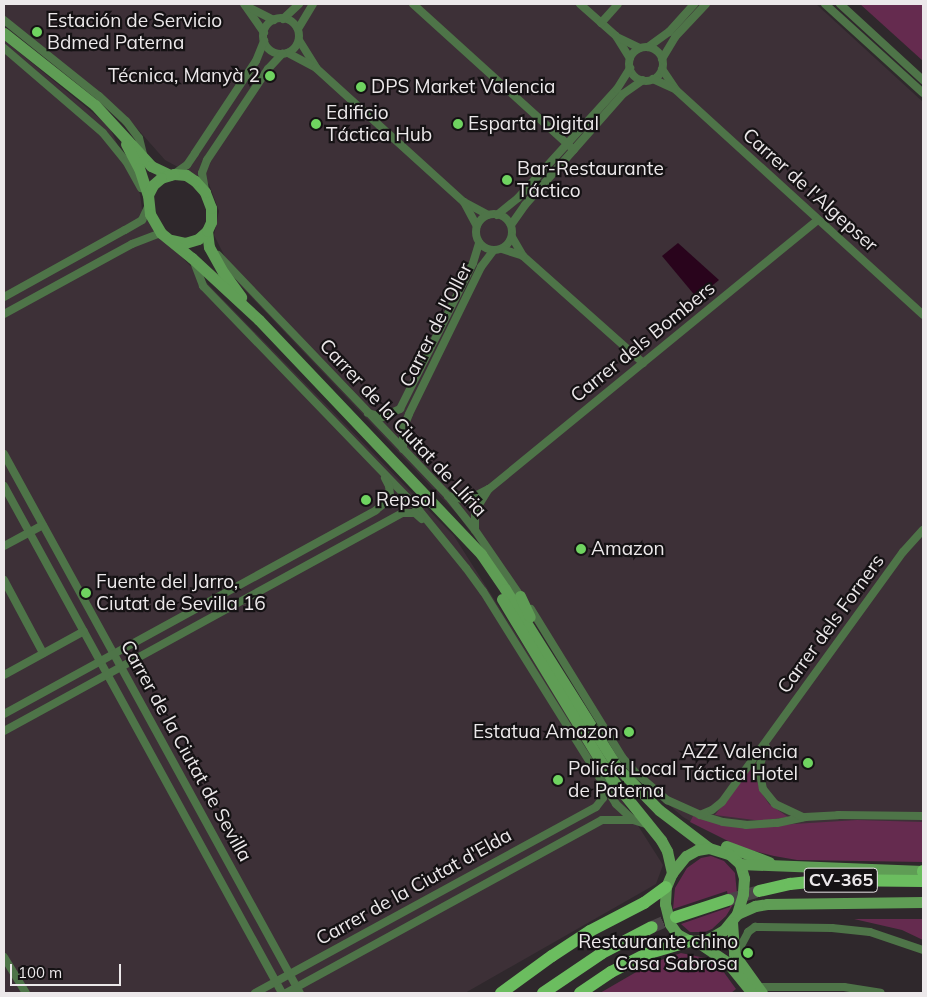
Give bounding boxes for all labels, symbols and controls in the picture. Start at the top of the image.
place label: Estación de Servicio Bdmed Paterna [47,10,222,54]
marker: Estación de Servicio Bdmed Paterna [31,26,43,38]
place label: Técnica, Manyà 2 [108,65,260,87]
marker: Técnica, Manyà 2 [264,70,276,82]
place label: DPS Market Valencia [371,76,555,98]
marker: DPS Market Valencia [355,81,367,93]
place label: Edificio Táctica Hub [326,102,432,146]
place label: Esparta Digital [468,113,599,135]
marker: Edificio Táctica Hub [310,118,322,130]
marker: Esparta Digital [452,118,464,130]
street label: Carrer de l'Algepser [738,123,882,257]
place label: Bar-Restaurante Táctico [517,158,664,202]
marker: Bar-Restaurante Táctico [501,174,513,186]
street label: Carrer de l'Oller [395,259,477,391]
street label: Carrer dels Bombers [566,277,720,407]
street label: Carrer de la Ciutat de Llíria [315,334,491,522]
place label: Repsol [376,489,435,511]
marker: Repsol [360,494,372,506]
place label: Amazon [591,538,665,560]
marker: Amazon [575,543,587,555]
street label: Carrer dels Forners [773,550,889,698]
place label: Fuente del Jarro, Ciutat de Sevilla 16 [96,571,266,615]
marker: Fuente del Jarro, Ciutat de Sevilla 16 [80,587,92,599]
street label: Carrer de la Ciutat de Sevilla [116,636,256,866]
place label: Estatua Amazon [473,721,619,743]
marker: Estatua Amazon [623,726,635,738]
place label: AZZ Valencia Táctica Hotel [682,741,798,785]
marker: AZZ Valencia Táctica Hotel [802,757,814,769]
place label: Policía Local de Paterna [568,758,676,802]
marker: Policía Local de Paterna [552,774,564,786]
street label: Carrer de la Ciutat d'Elda [312,824,516,950]
road number: CV-365 [804,864,878,896]
place label: Restaurante chino Casa Sabrosa [578,931,738,975]
marker: Restaurante chino Casa Sabrosa [742,947,754,959]
scale bar [12,954,124,986]
text: 100 m [18,963,62,982]

